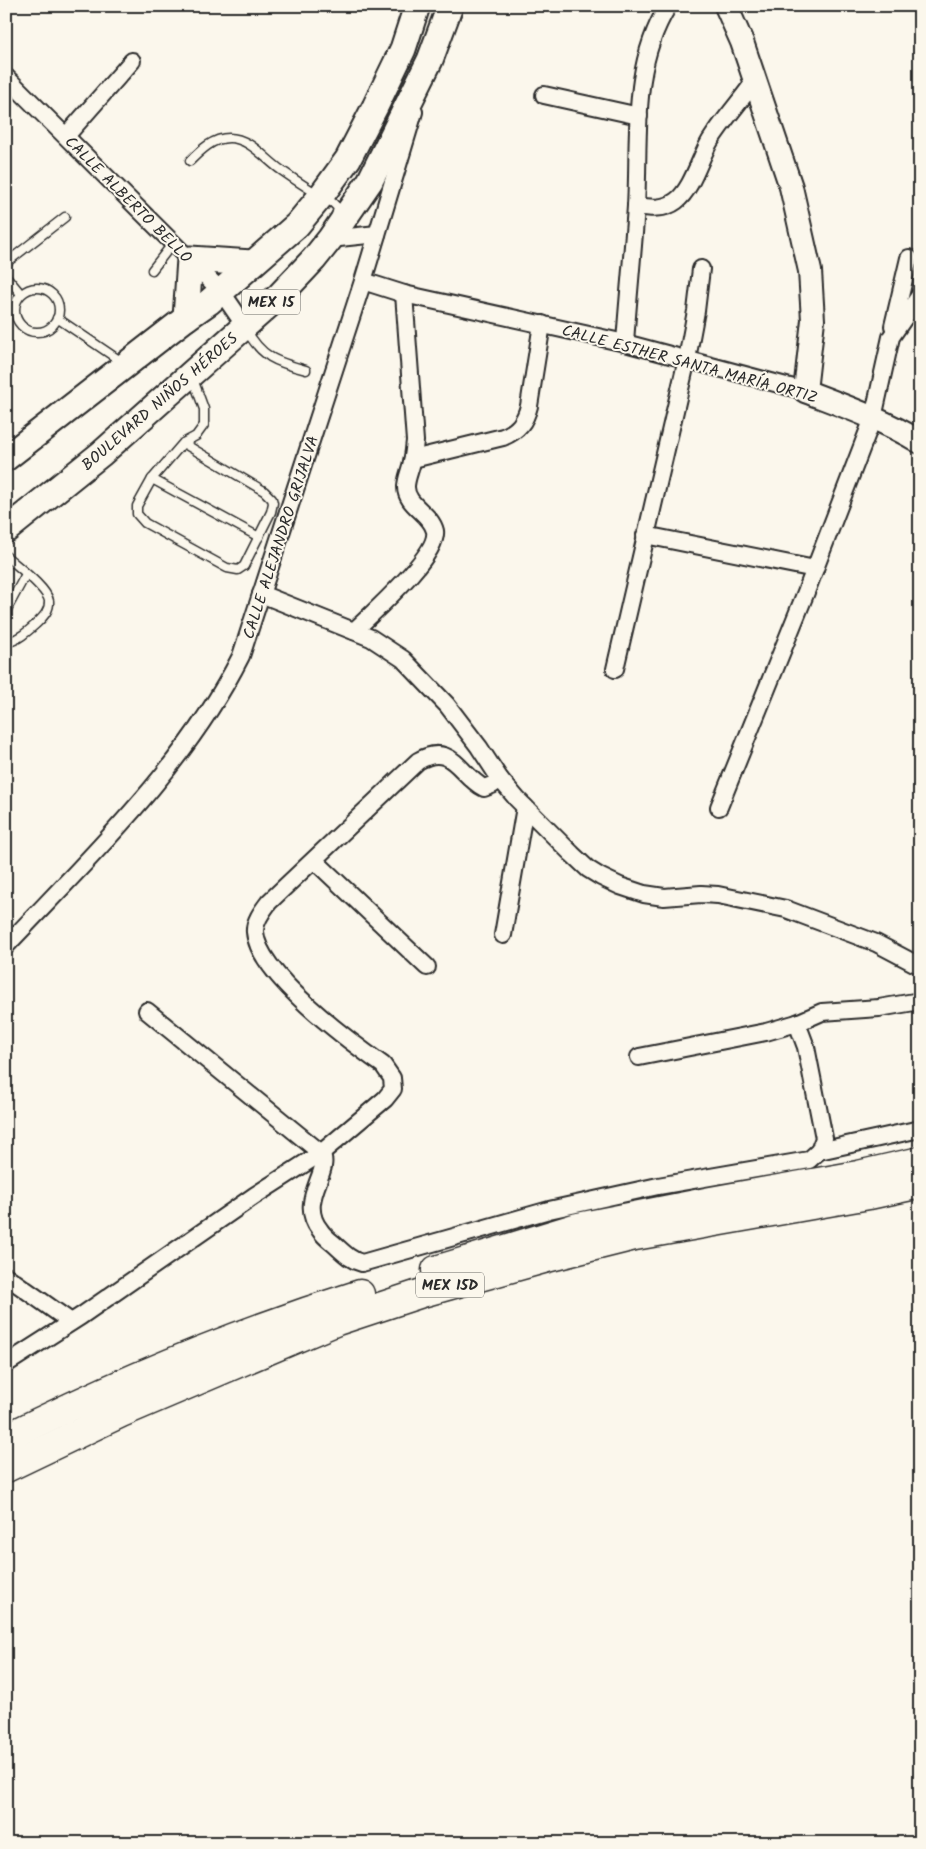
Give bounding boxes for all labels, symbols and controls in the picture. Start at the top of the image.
street label: CALLE ALBERTO BELLO [58,131,198,270]
road number: MEX 15 [242,290,300,314]
street label: CALLE ESTHER SANTA MARÍA ORTIZ [559,318,820,411]
street label: BOULEVARD NIÑOS HÉROES [76,327,244,477]
street label: CALLE ALEJANDRO GRIJALVA [237,432,326,642]
road number: MEX 15D [416,1272,484,1298]

